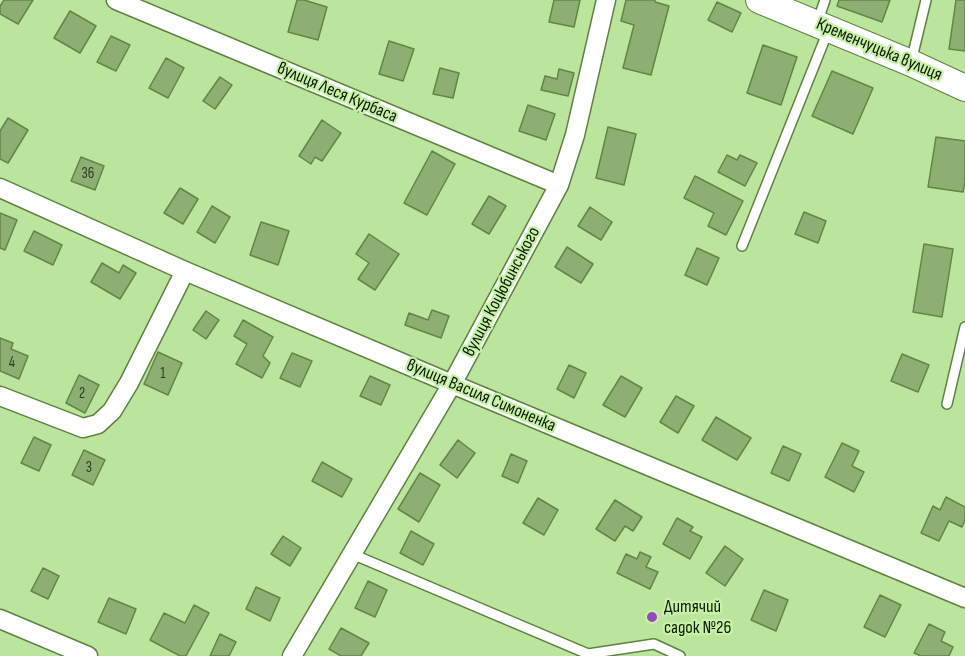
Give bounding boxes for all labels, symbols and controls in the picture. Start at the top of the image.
street label: Кременчуцька вулиця [813,14,945,86]
street label: вулиця Леся Курбаса [274,58,400,128]
house number: 36 [82,165,94,183]
street label: вулиця Коцюбинського [459,223,545,361]
house number: 4 [9,354,15,372]
street label: вулиця Василя Симоненка [403,355,559,437]
house number: 1 [160,365,166,383]
house number: 2 [79,385,85,403]
house number: 3 [86,459,92,477]
place label: Дитячий садок №26 [664,596,731,638]
marker: Дитячий садок №26 [645,610,659,624]

